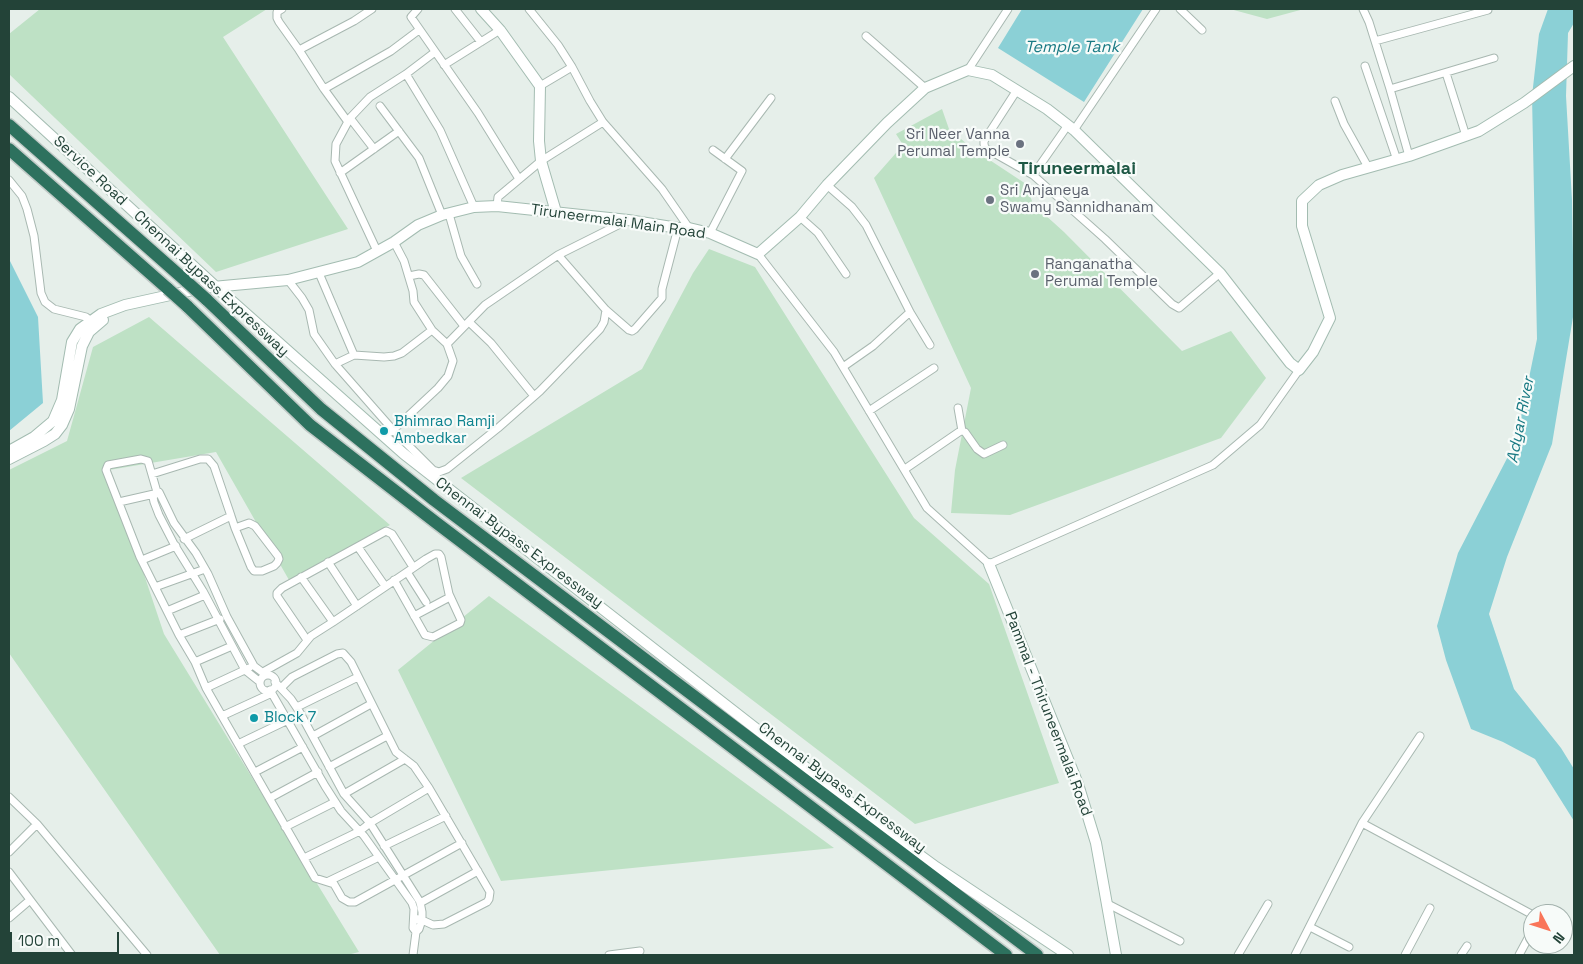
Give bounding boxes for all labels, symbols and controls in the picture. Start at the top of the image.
water label: Temple Tank [1025,38,1119,58]
place label: Sri Neer Vanna Perumal Temple [897,126,1010,161]
street label: Service Road [49,132,131,210]
marker: Sri Neer Vanna Perumal Temple [1014,138,1026,150]
district label: Tiruneermalai [1018,158,1136,180]
place label: Sri Anjaneya Swamy Sannidhanam [1000,182,1154,217]
marker: Sri Anjaneya Swamy Sannidhanam [984,194,996,206]
street label: Tiruneermalai Main Road [529,201,707,243]
street label: Chennai Bypass Expressway [130,207,292,361]
place label: Ranganatha Perumal Temple [1045,256,1158,291]
marker: Ranganatha Perumal Temple [1029,268,1041,280]
water label: Adyar River [1503,375,1539,465]
place label: Bhimrao Ramji Ambedkar [394,413,495,448]
marker: Bhimrao Ramji Ambedkar [378,425,390,437]
street label: Chennai Bypass Expressway [431,474,607,612]
street label: Pammal - Thiruneermalai Road [1001,609,1095,819]
place label: Block 7 [264,709,316,727]
marker: Block 7 [248,712,260,724]
street label: Chennai Bypass Expressway [754,719,930,857]
north arrow [1523,904,1573,954]
scale bar [12,922,121,954]
text: N [1549,929,1569,947]
text: 100 m [18,931,60,950]

